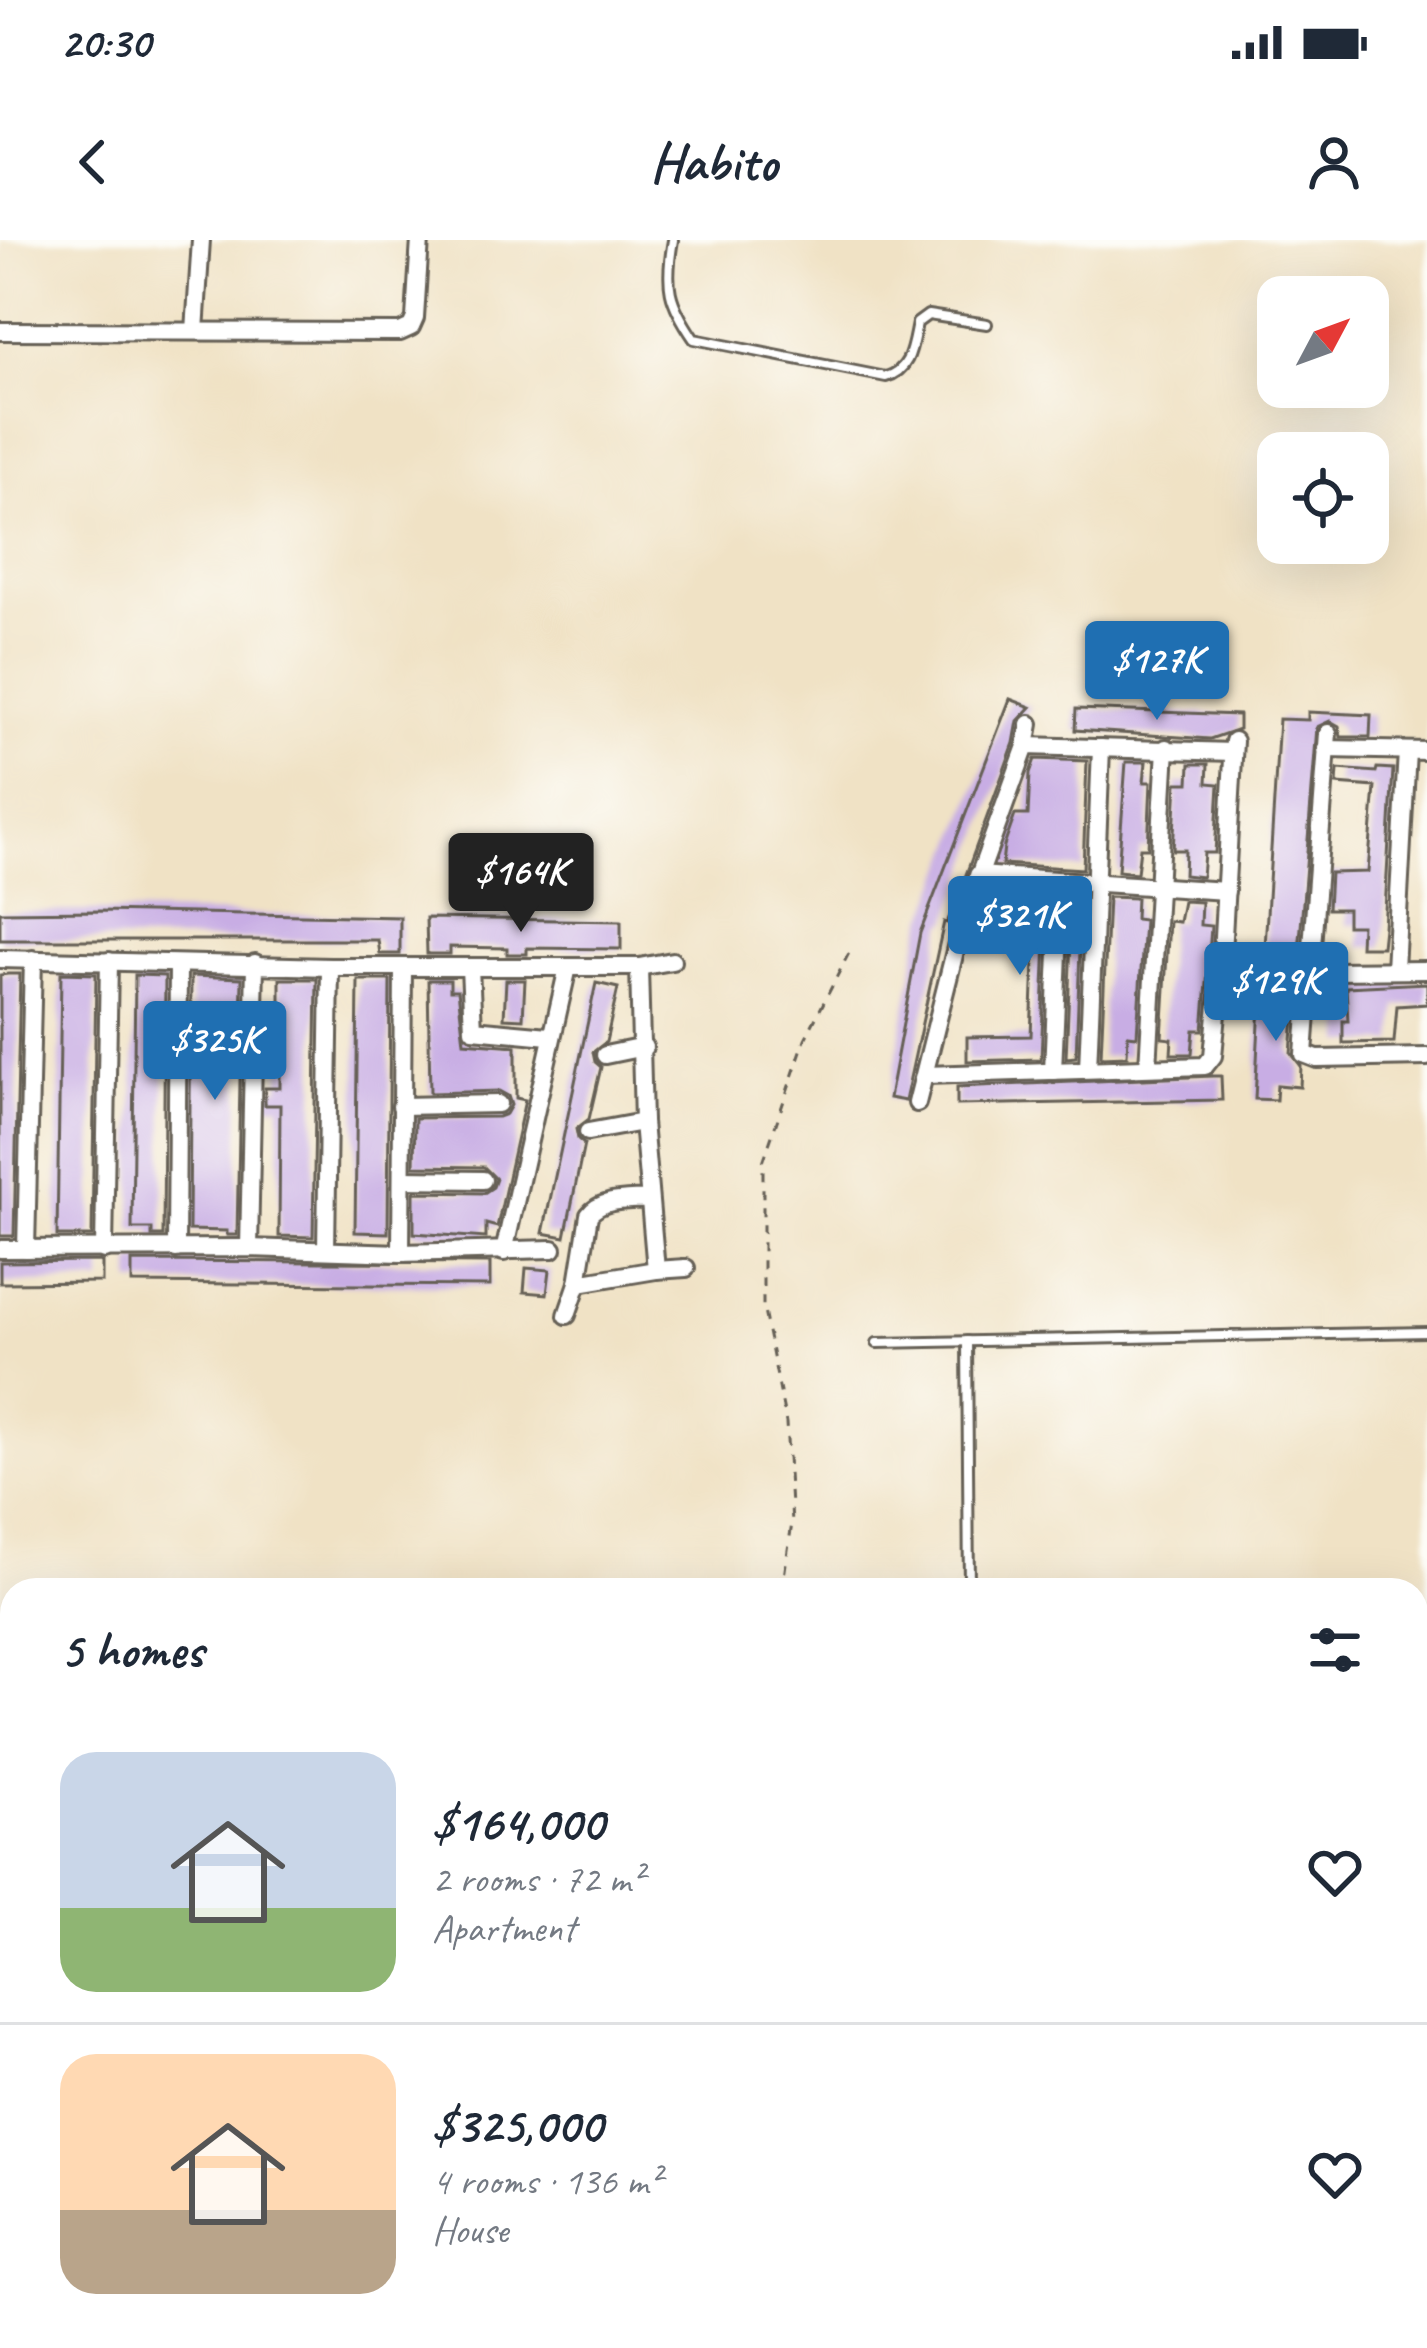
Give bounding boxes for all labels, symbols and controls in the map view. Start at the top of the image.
text: 20:30 [60,14,150,71]
text: Habito [650,128,777,196]
icon: back [60,129,126,195]
icon: person [1301,129,1367,195]
north arrow [1257,276,1389,408]
map controls [1257,276,1389,564]
button: locate [1257,432,1389,564]
pin: $127K [1073,621,1241,723]
text: $127K [1112,635,1202,684]
pin: $164K [437,833,605,935]
text: $164K [476,847,566,896]
pin: $321K [936,876,1104,978]
text: $321K [975,890,1065,939]
pin: $129K [1192,942,1360,1044]
text: $129K [1231,956,1321,1005]
pin: $325K [131,1001,299,1103]
text: $325K [170,1015,260,1064]
icon: filters [1302,1617,1368,1683]
text: 5 homes [60,1618,203,1682]
text: $164,000 [432,1791,604,1855]
icon: home [156,1800,300,1944]
icon: heart [1302,1839,1368,1905]
text: 2 rooms · 72 m² [432,1855,643,1904]
text: Apartment [432,1904,575,1953]
text: $325,000 [432,2093,602,2157]
icon: home [156,2102,300,2246]
icon: heart [1302,2141,1368,2207]
text: 4 rooms · 136 m² [432,2157,660,2206]
text: House [432,2206,508,2255]

